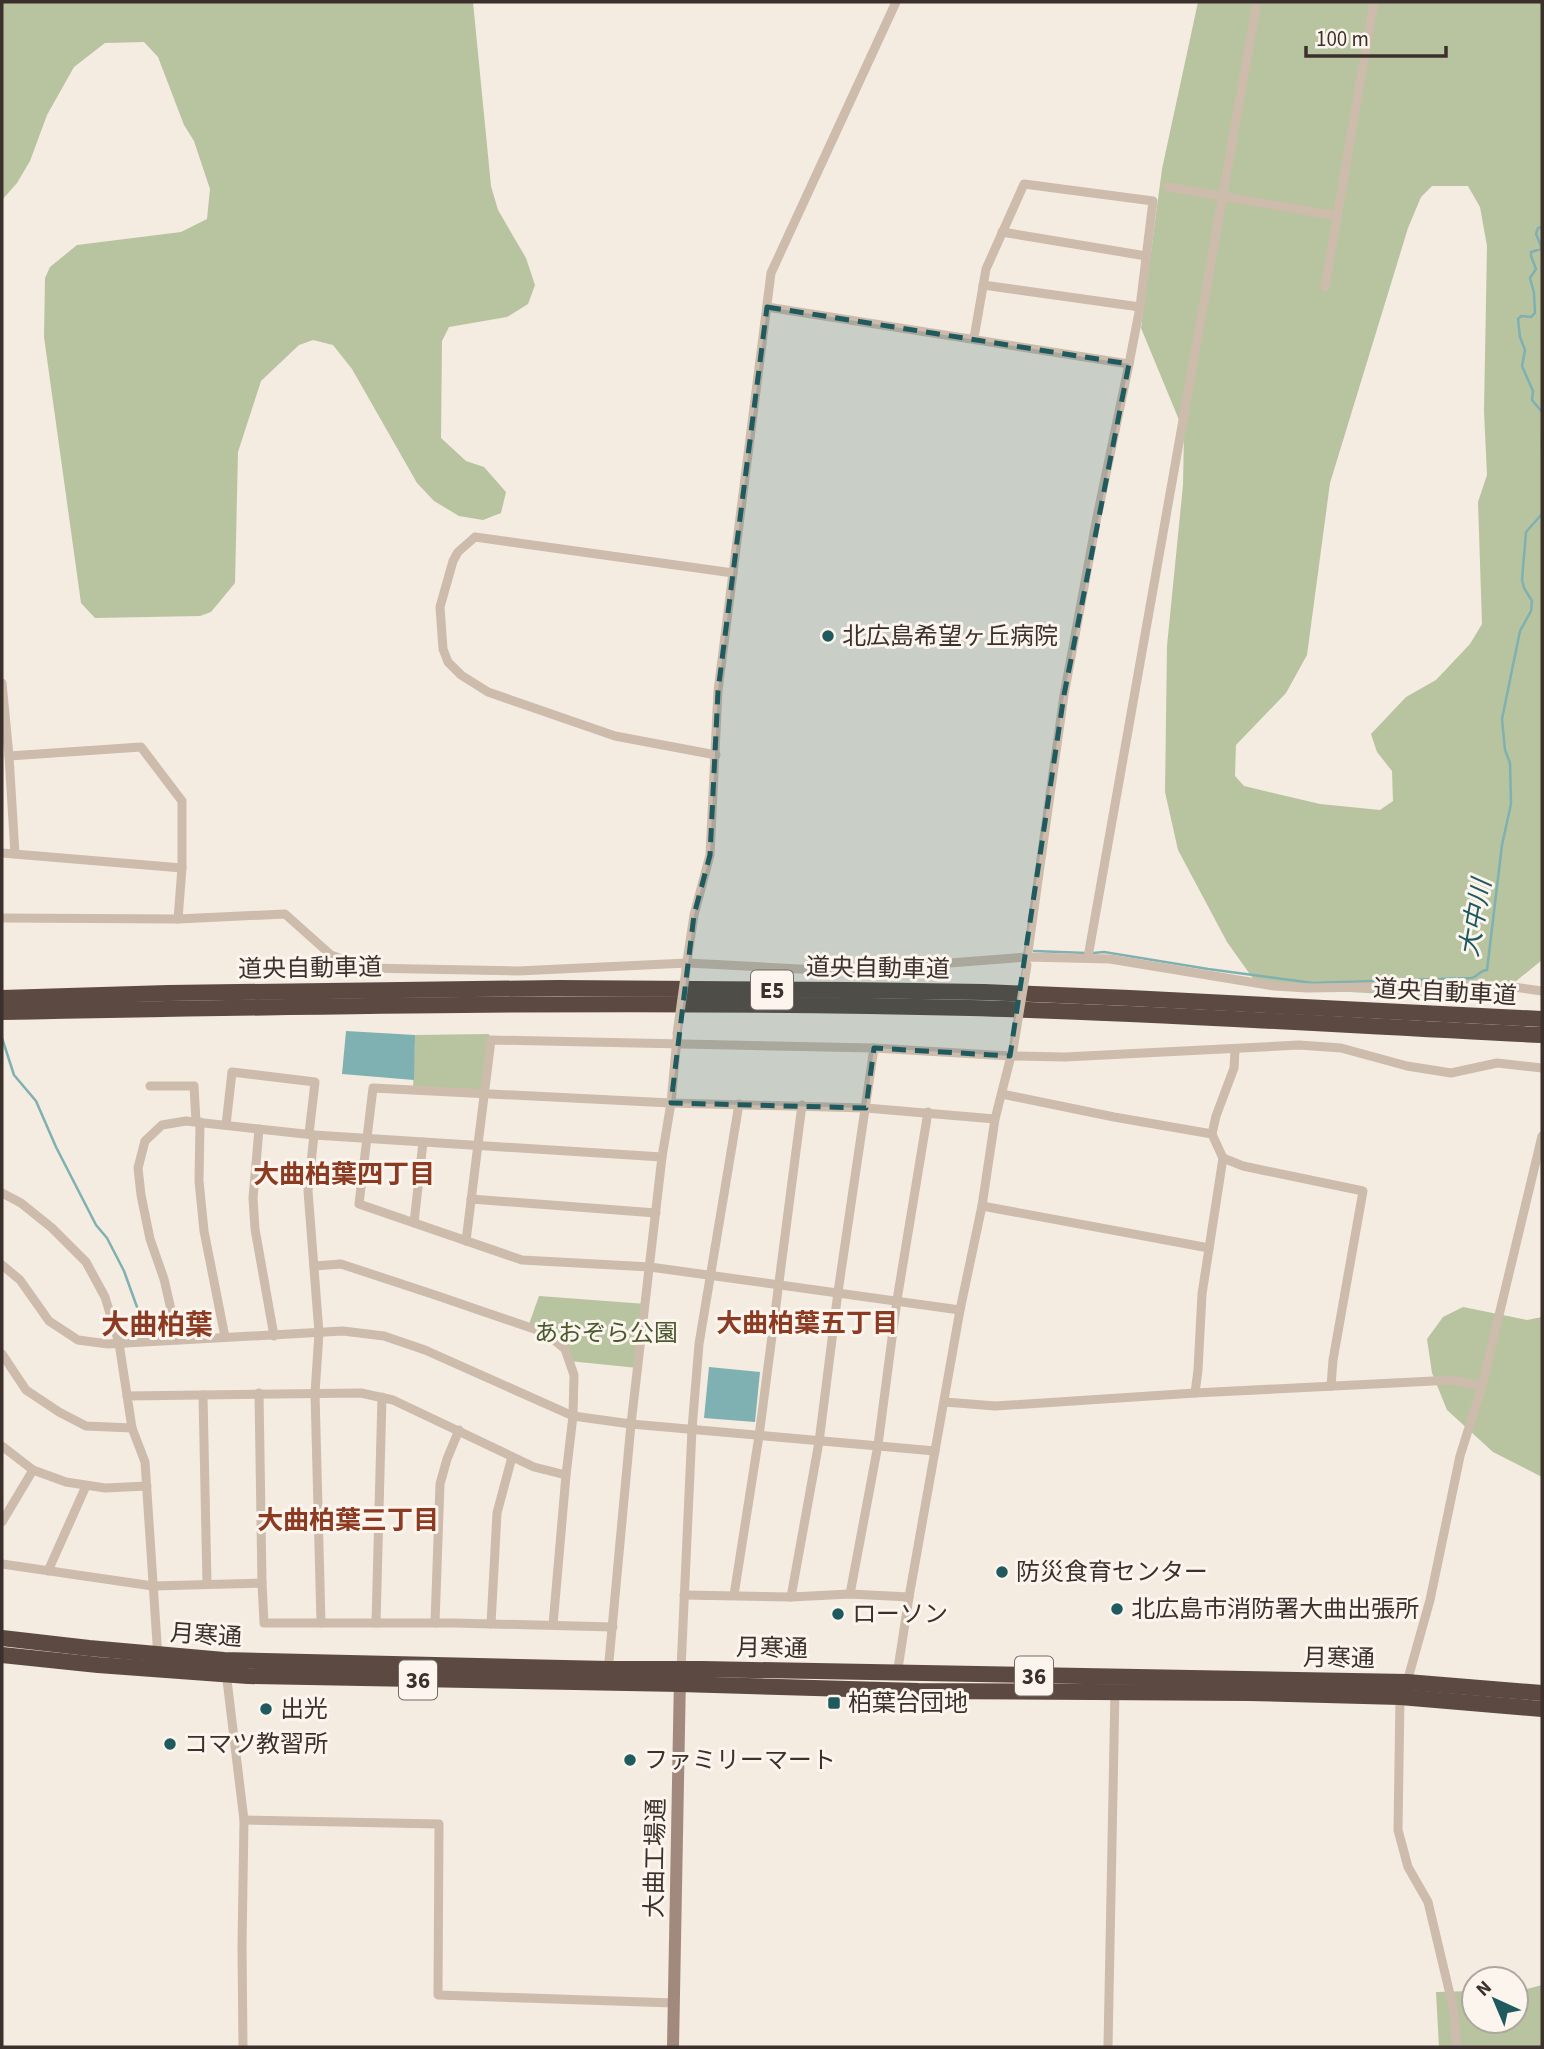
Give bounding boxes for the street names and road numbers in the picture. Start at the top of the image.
street label: 道央自動車道 [238,950,382,987]
street label: 道央自動車道 [806,950,950,987]
road number: E5 [751,970,793,1009]
street label: 道央自動車道 [1372,971,1518,1014]
street label: 月寒通 [169,1616,243,1655]
street label: 月寒通 [736,1630,808,1667]
street label: 月寒通 [1303,1640,1375,1677]
road number: 36 [1015,1656,1053,1695]
road number: 36 [399,1660,437,1700]
street label: 大曲工場通 [637,1798,674,1918]

